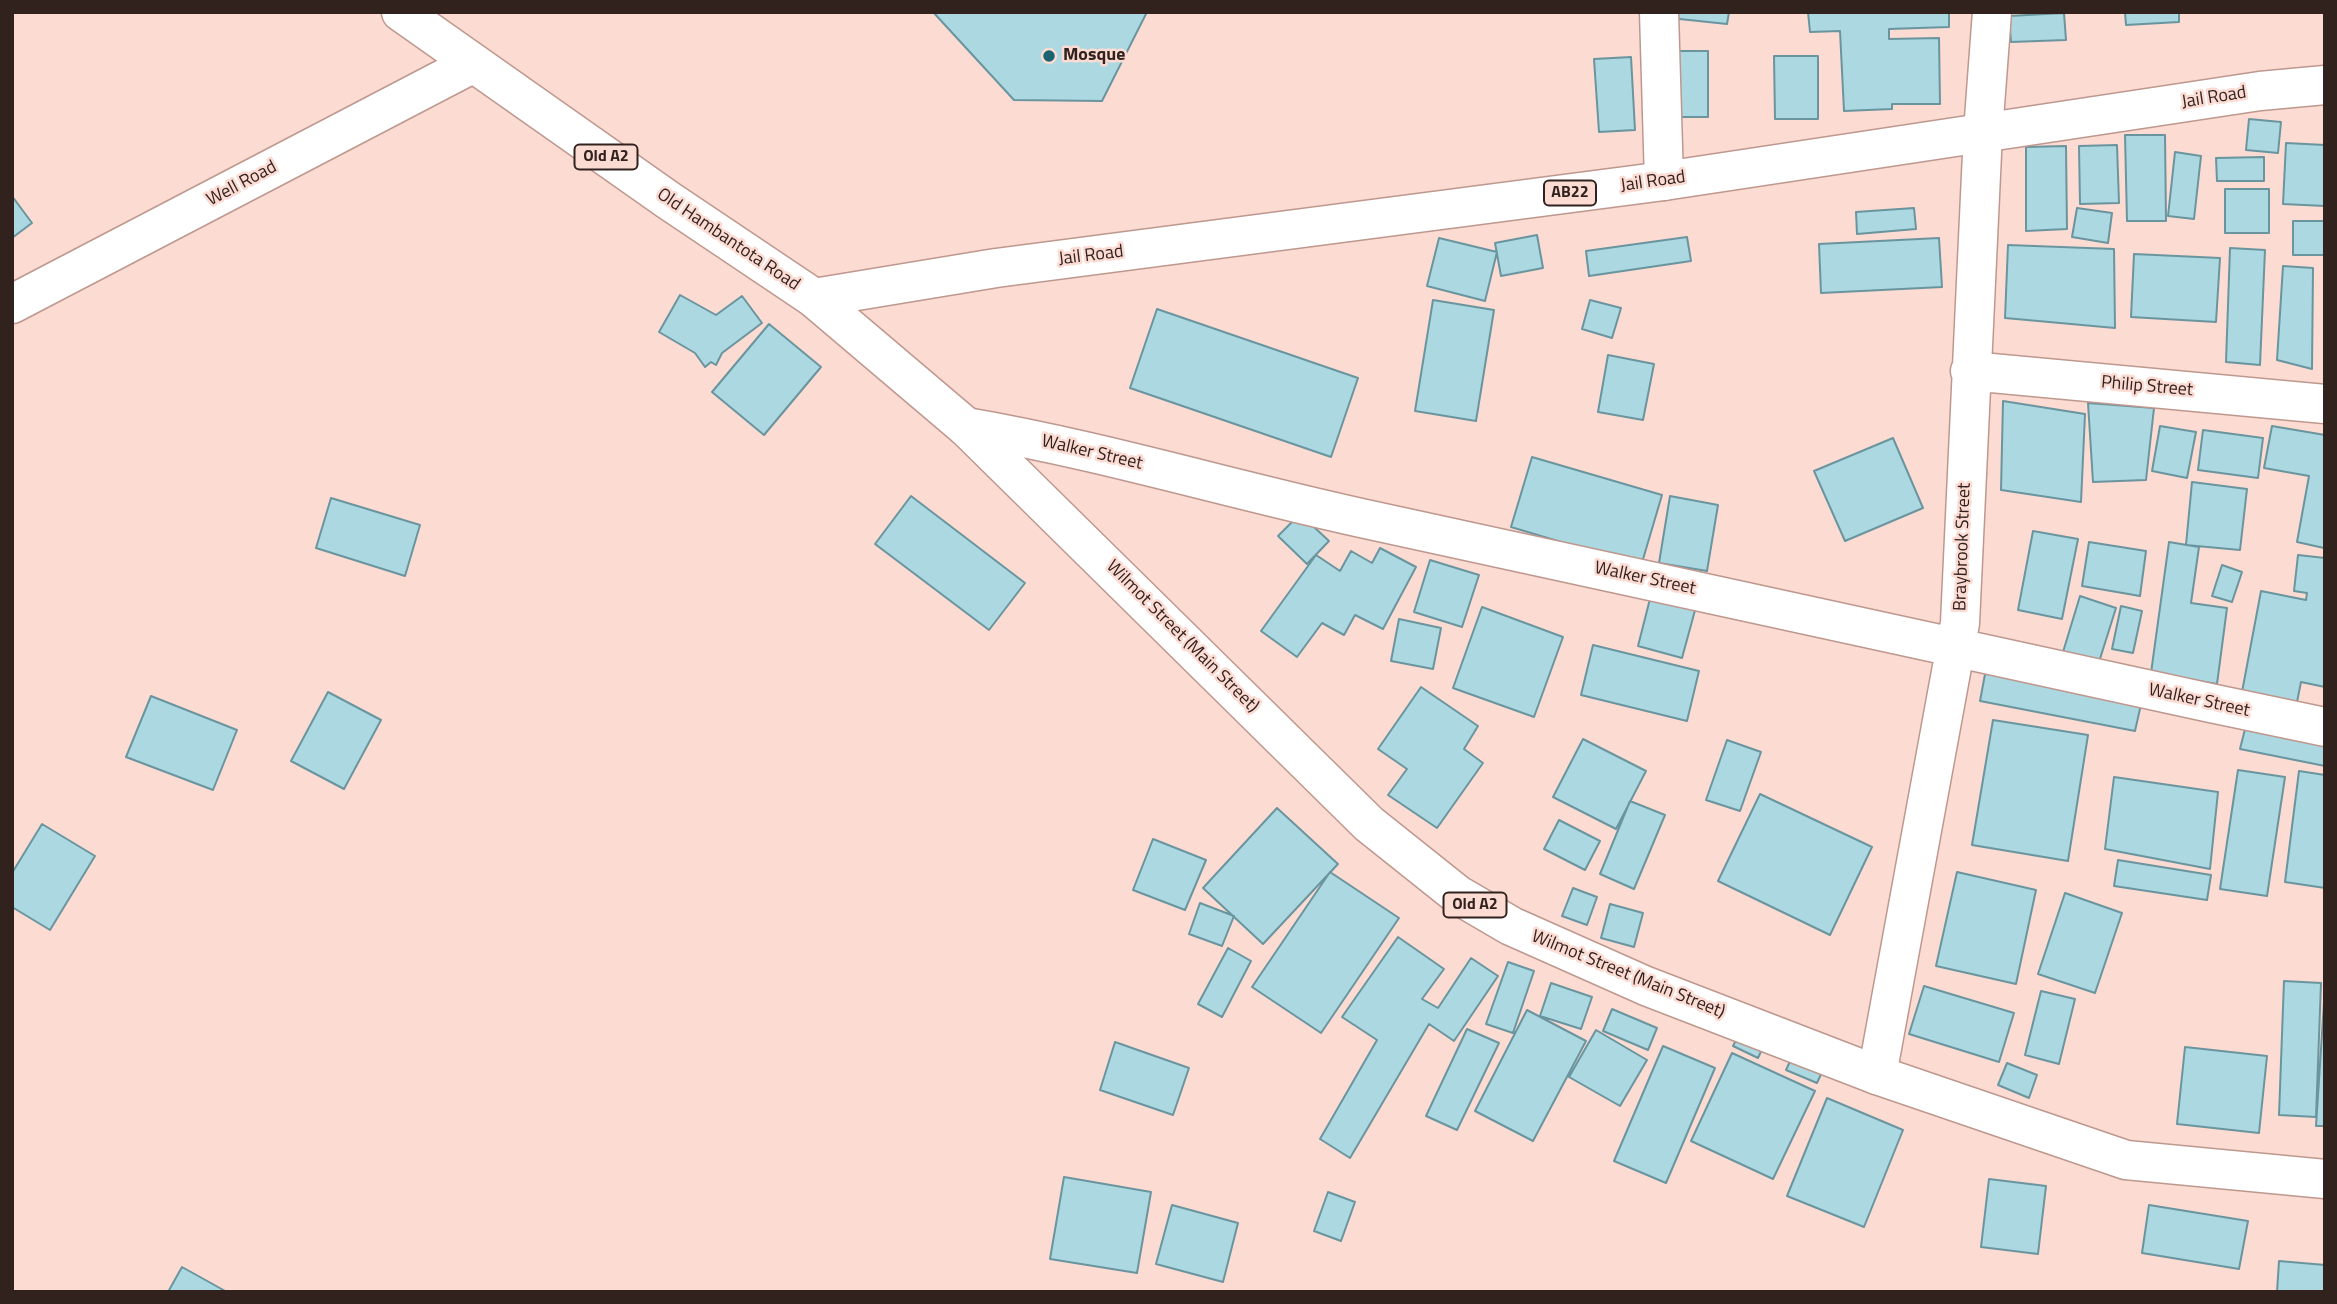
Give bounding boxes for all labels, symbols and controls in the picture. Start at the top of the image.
place label: Mosque [1063,45,1125,67]
marker: Mosque [1041,48,1057,64]
street label: Jail Road [2180,82,2248,114]
road number: Old A2 [574,144,638,169]
street label: Well Road [203,157,281,211]
street label: Jail Road [1619,167,1687,197]
road number: AB22 [1544,181,1596,206]
street label: Old Hambantota Road [652,184,804,296]
street label: Jail Road [1057,241,1125,271]
street label: Philip Street [2100,372,2194,402]
street label: Walker Street [1039,431,1145,475]
street label: Braybrook Street [1950,482,1976,612]
street label: Wilmot Street (Main Street) [1101,556,1263,718]
street label: Walker Street [1592,558,1698,600]
street label: Walker Street [2146,680,2252,722]
road number: Old A2 [1444,892,1506,917]
street label: Wilmot Street (Main Street) [1528,926,1728,1024]

